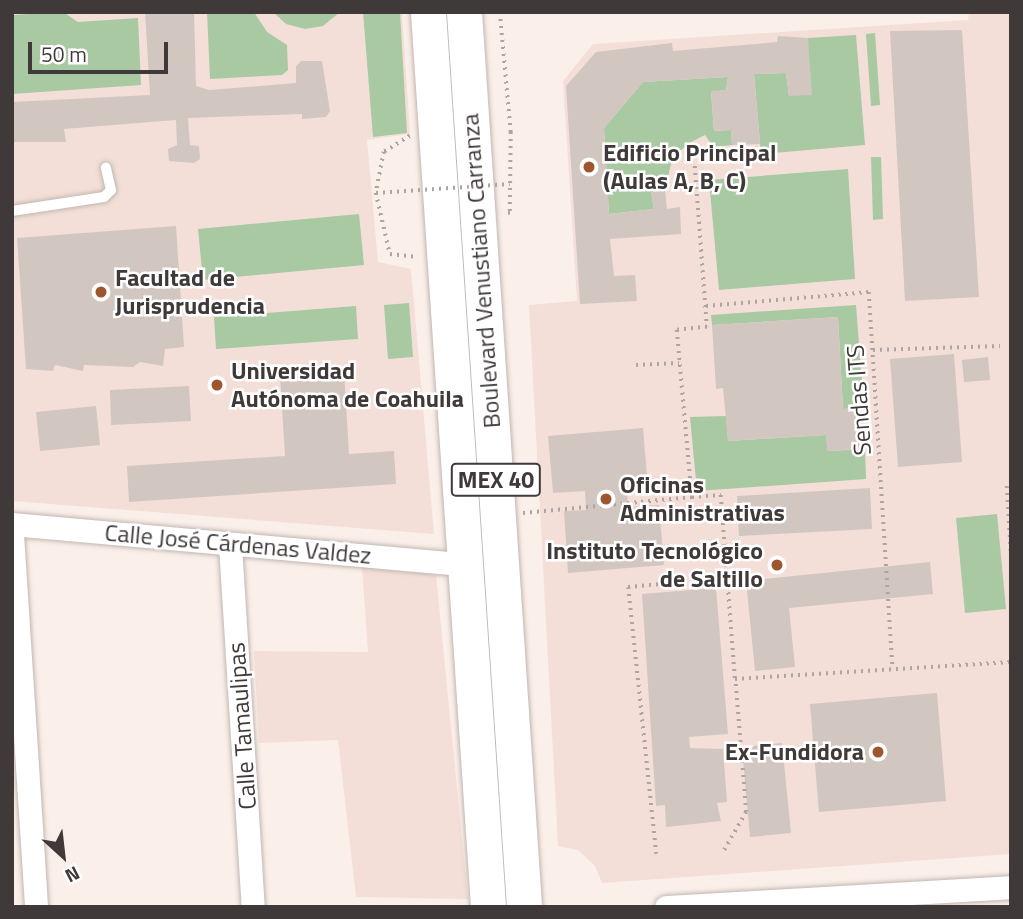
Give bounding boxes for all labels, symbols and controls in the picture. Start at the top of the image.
scale bar [32,28,172,72]
text: 50 m [41,38,87,70]
street label: Boulevard Venustiano Carranza [456,113,506,429]
place label: Edificio Principal (Aulas A, B, C) [603,139,776,195]
marker: Edificio Principal (Aulas A, B, C) [581,159,597,175]
place label: Facultad de Jurisprudencia [115,264,265,320]
marker: Facultad de Jurisprudencia [93,284,109,300]
street label: Sendas ITS [841,344,877,456]
place label: Universidad Autónoma de Coahuila [231,357,464,413]
marker: Universidad Autónoma de Coahuila [209,377,225,393]
road number: MEX 40 [450,460,542,500]
place label: Oficinas Administrativas [620,471,785,527]
marker: Oficinas Administrativas [598,491,614,507]
street label: Calle José Cárdenas Valdez [104,518,372,570]
place label: Instituto Tecnológico de Saltillo [546,537,763,593]
marker: Instituto Tecnológico de Saltillo [769,557,785,573]
street label: Calle Tamaulipas [222,641,262,811]
place label: Ex-Fundidora [725,738,864,766]
marker: Ex-Fundidora [870,744,886,760]
north arrow [28,821,98,891]
text: N [60,859,85,891]

